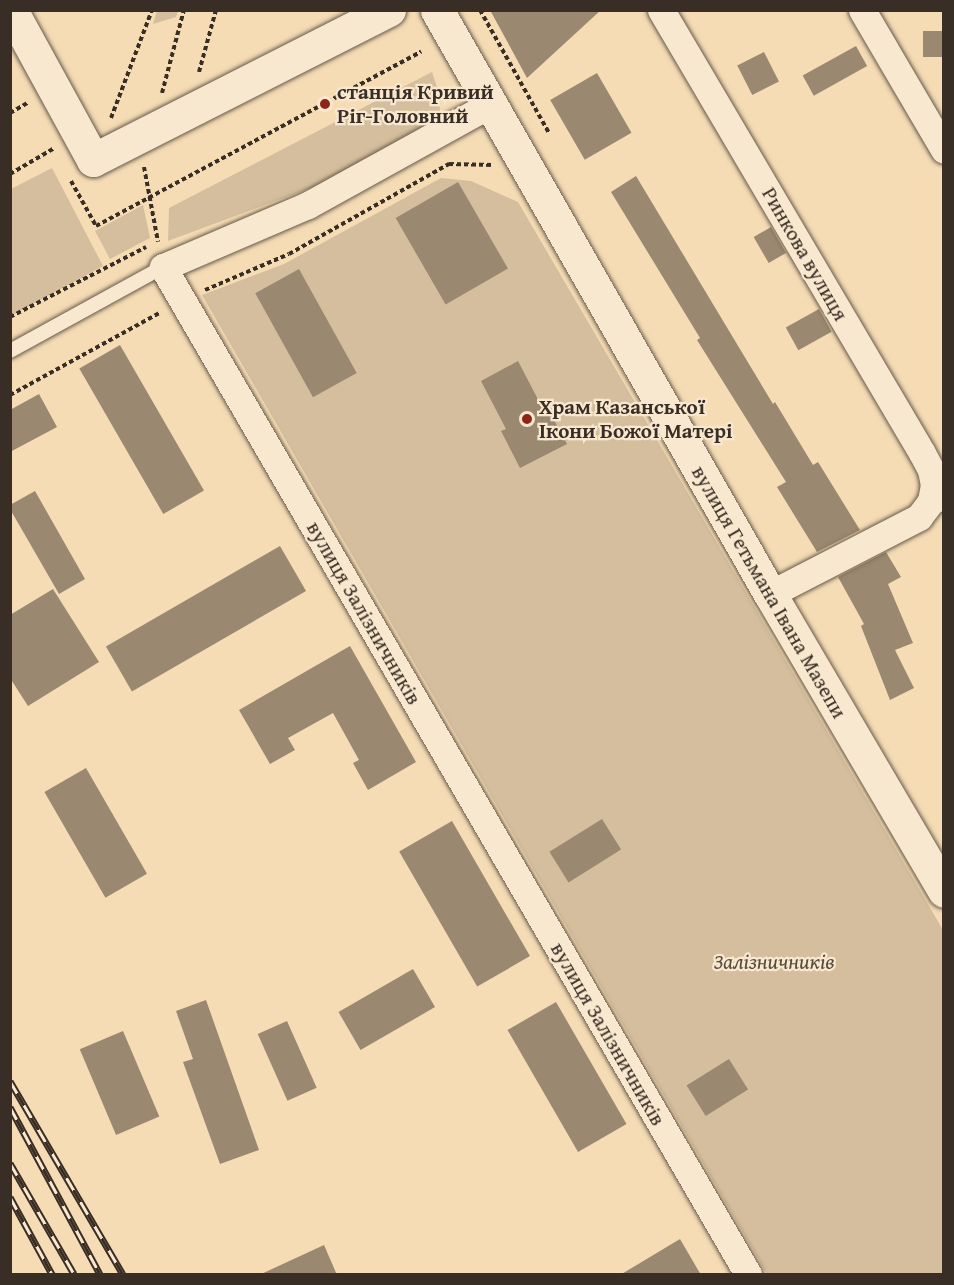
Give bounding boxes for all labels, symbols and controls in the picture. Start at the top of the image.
place label: станція Кривий Ріг-Головний [337,79,494,129]
marker: станція Кривий Ріг-Головний [318,97,332,111]
street label: Ринкова вулиця [757,183,853,325]
place label: Храм Казанської Ікони Божої Матері [539,394,733,444]
marker: Храм Казанської Ікони Божої Матері [520,412,534,426]
street label: вулиця Гетьмана Івана Мазепи [686,461,852,723]
street label: вулиця Залізничників [301,517,427,709]
street label: вулиця Залізничників [545,938,671,1130]
park label: Залізничників [713,949,835,975]

